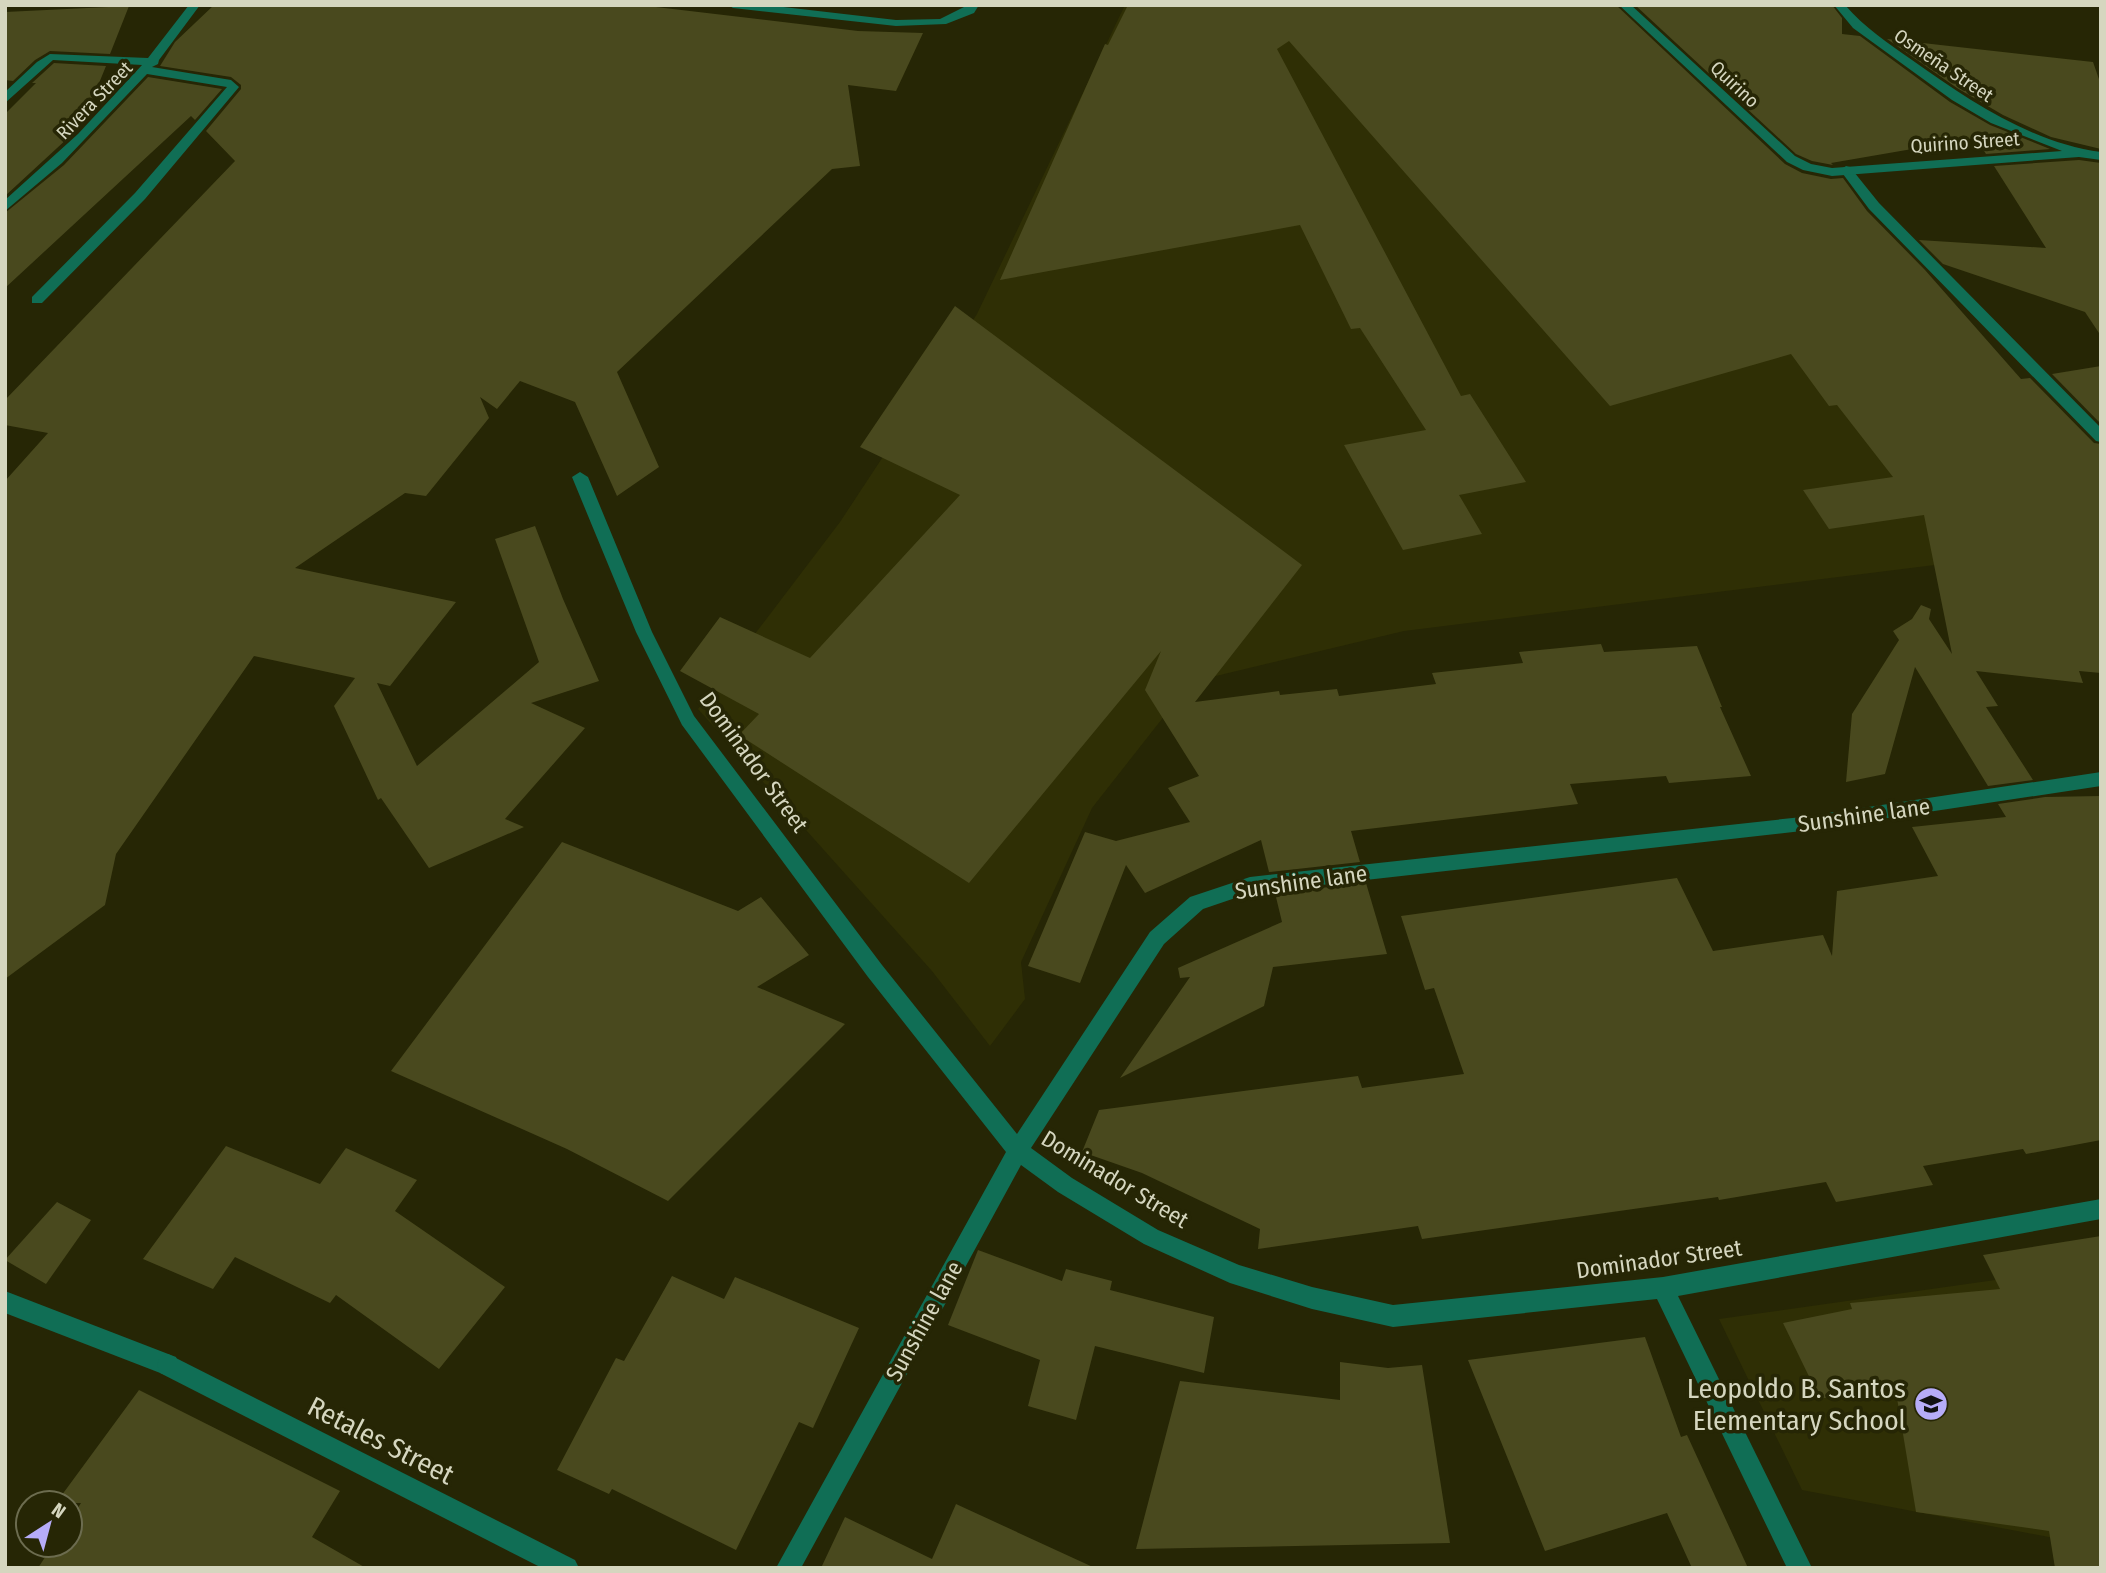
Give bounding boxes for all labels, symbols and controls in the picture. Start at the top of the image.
street label: Osmeña Street [1890,24,1998,107]
street label: Rivera Street [52,56,138,144]
street label: Quirino [1706,56,1764,113]
street label: Quirino Street [1910,127,2021,158]
street label: Dominador Street [694,686,815,838]
street label: Sunshine lane [1796,792,1932,838]
street label: Sunshine lane [1233,859,1369,905]
street label: Dominador Street [1036,1124,1194,1234]
street label: Dominador Street [1574,1233,1744,1284]
street label: Sunshine lane [880,1256,968,1386]
place label: Leopoldo B. Santos Elementary School [1687,1372,1906,1437]
school or university icon: Leopoldo B. Santos Elementary School [1912,1385,1950,1423]
street label: Retales Street [302,1390,460,1492]
north arrow [14,1489,84,1559]
text: N [47,1498,70,1523]

